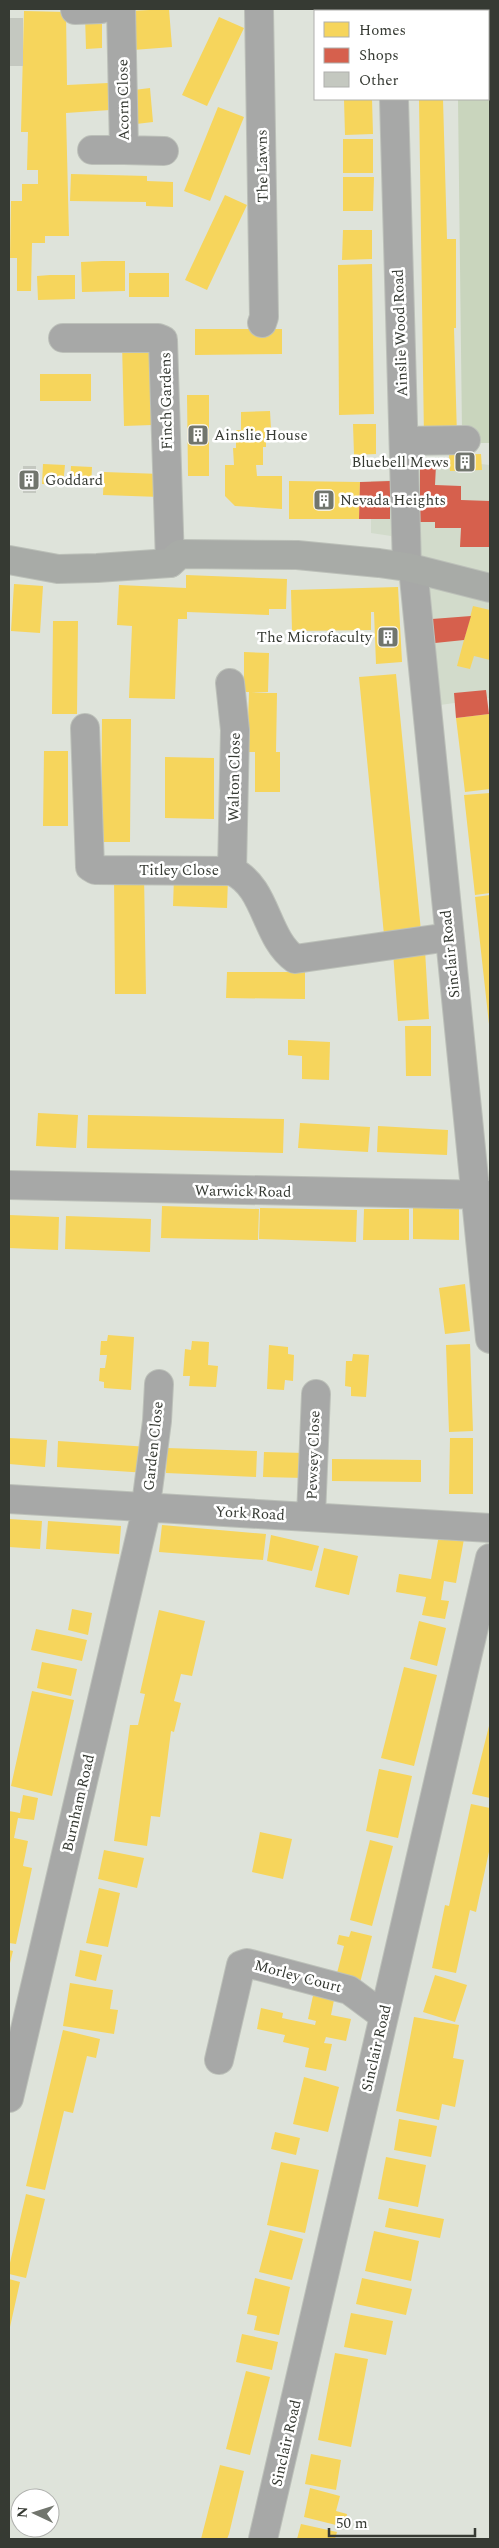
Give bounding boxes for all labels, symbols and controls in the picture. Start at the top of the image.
legend [314,10,489,100]
text: Homes [359,19,406,42]
text: Shops [359,44,399,67]
street label: Acorn Close [111,59,136,141]
text: Other [359,69,398,92]
street label: The Lawns [250,129,275,203]
street label: Ainslie Wood Road [387,269,414,397]
street label: Finch Gardens [154,352,179,450]
building icon: Ainslie House [186,423,210,447]
place label: Ainslie House [214,424,308,447]
building icon: Bluebell Mews [453,450,477,474]
place label: Bluebell Mews [351,451,449,474]
building icon: Goddard [17,468,41,492]
place label: Goddard [45,469,103,492]
building icon: Nevada Heights [312,488,336,512]
place label: Nevada Heights [340,489,446,512]
building icon: The Microfaculty [376,625,400,649]
place label: The Microfaculty [257,626,373,649]
street label: Walton Close [222,732,247,822]
street label: Titley Close [139,859,219,882]
street label: Sinclair Road [434,909,467,999]
street label: Warwick Road [194,1179,292,1204]
street label: Garden Close [137,1400,170,1492]
street label: Pewsey Close [300,1410,327,1500]
street label: York Road [215,1500,285,1527]
street label: Burnham Road [56,1752,101,1854]
street label: Morley Court [252,1954,344,1999]
street label: Sinclair Road [355,2002,398,2094]
street label: Sinclair Road [265,2397,308,2489]
north arrow [10,2488,60,2538]
text: N [12,2506,33,2519]
scale bar [329,2506,475,2538]
text: 50 m [336,2512,368,2535]

